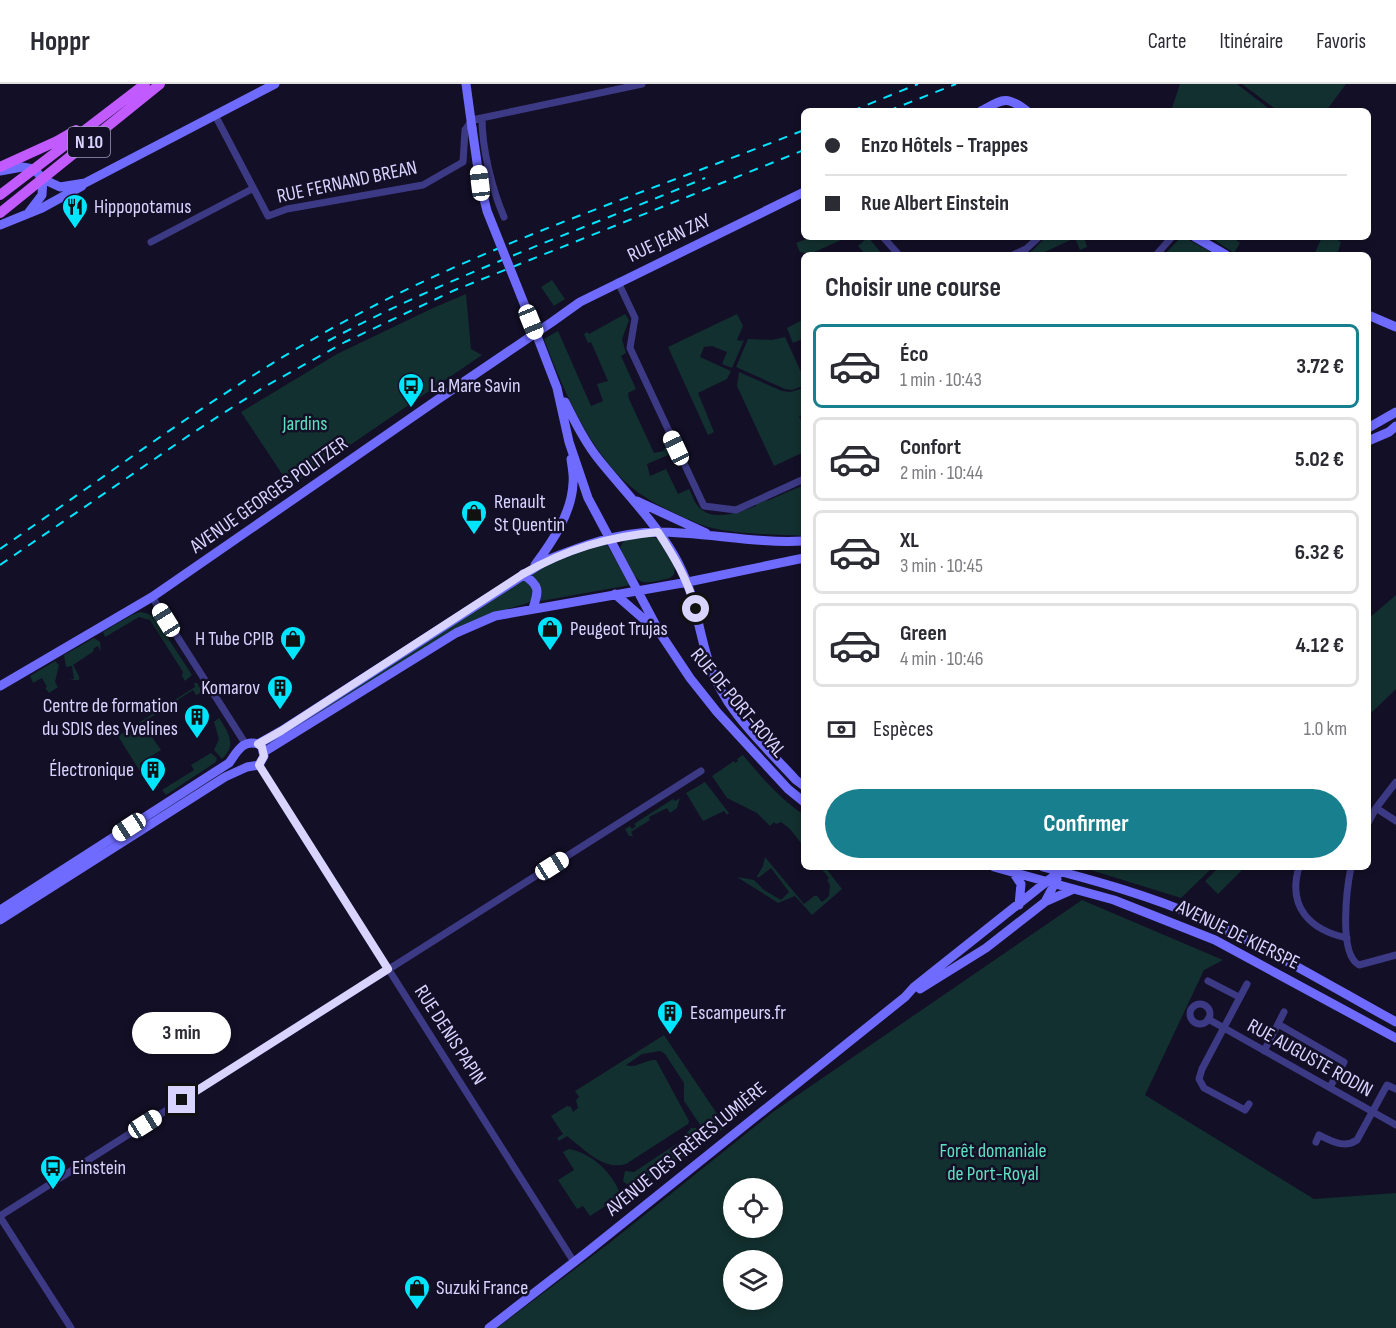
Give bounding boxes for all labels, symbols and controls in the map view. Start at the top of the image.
text: Hoppr [30,25,90,58]
text: Carte [1148,29,1187,54]
text: Itinéraire [1220,29,1283,54]
text: Favoris [1316,29,1366,54]
road number: N 10 [68,127,110,157]
text: Enzo Hôtels - Trappes [861,132,1028,159]
street label: RUE FERNAND BREAN [275,155,419,209]
car [469,164,491,202]
text: Rue Albert Einstein [861,190,1009,217]
restaurant icon: Hippopotamus [60,192,90,230]
place label: Hippopotamus [94,195,191,219]
street label: RUE JEAN ZAY [624,208,715,268]
text: Choisir une course [825,272,1001,304]
car [516,302,546,342]
icon: car [828,339,882,393]
text: Éco [900,341,928,368]
text: 3.72 € [1296,353,1344,380]
text: 1 min · 10:43 [900,368,982,392]
bus stop icon: La Mare Savin [396,371,426,409]
place label: La Mare Savin [430,374,521,398]
park label: Jardins [281,412,328,436]
car [660,428,692,468]
street label: AVENUE GEORGES POLITZER [185,431,353,559]
icon: car [828,432,882,486]
text: Confort [900,434,961,461]
text: 5.02 € [1295,446,1344,473]
text: 2 min · 10:44 [900,461,983,485]
place label: Renault St Quentin [494,490,565,537]
shop icon: Renault St Quentin [459,498,489,536]
icon: car [828,525,882,579]
text: XL [900,527,919,554]
text: 6.32 € [1295,539,1344,566]
text: 3 min · 10:45 [900,554,983,578]
route start [682,595,709,622]
car [149,600,183,640]
shop icon: Peugeot Trujas [535,614,565,652]
place label: Peugeot Trujas [570,617,668,641]
icon: car [828,618,882,672]
text: Green [900,620,947,647]
shop icon: H Tube CPIB [278,624,308,662]
place label: H Tube CPIB [195,627,274,651]
text: 4.12 € [1295,632,1344,659]
street label: RUE DE PORT-ROYAL [685,643,791,763]
text: 4 min · 10:46 [900,647,984,671]
building icon: Komarov [265,673,295,711]
place label: Komarov [201,676,260,700]
place label: Centre de formation du SDIS des Yvelines [42,694,178,741]
building icon: Centre de formation du SDIS des Yvelines [182,702,212,740]
icon: cash [825,713,858,746]
text: Espèces [873,716,933,743]
text: 1.0 km [1304,717,1347,741]
building icon: Électronique [138,755,168,793]
place label: Électronique [49,758,134,782]
button: Confirmer [825,789,1347,858]
car [109,810,149,844]
car [532,849,572,883]
street label: AVENUE DE KIERSPE [1172,894,1303,975]
street label: RUE DENIS PAPIN [409,981,491,1089]
building icon: Escampeurs.fr [655,998,685,1036]
place label: Escampeurs.fr [690,1001,786,1025]
callout: 3 min [132,1013,231,1055]
street label: RUE AUGUSTE RODIN [1243,1014,1377,1102]
text: 3 min [162,1021,201,1045]
street label: AVENUE DES FRÈRES LUMIÈRE [600,1077,771,1222]
route end [168,1086,195,1113]
car [125,1107,165,1141]
park label: Forêt domaniale de Port-Royal [939,1139,1047,1186]
bus stop icon: Einstein [38,1153,68,1191]
place label: Einstein [72,1156,126,1180]
map controls [723,1178,783,1310]
button: locate [723,1178,783,1238]
button: layers [723,1250,783,1310]
shop icon: Suzuki France [402,1273,432,1311]
place label: Suzuki France [436,1276,528,1300]

